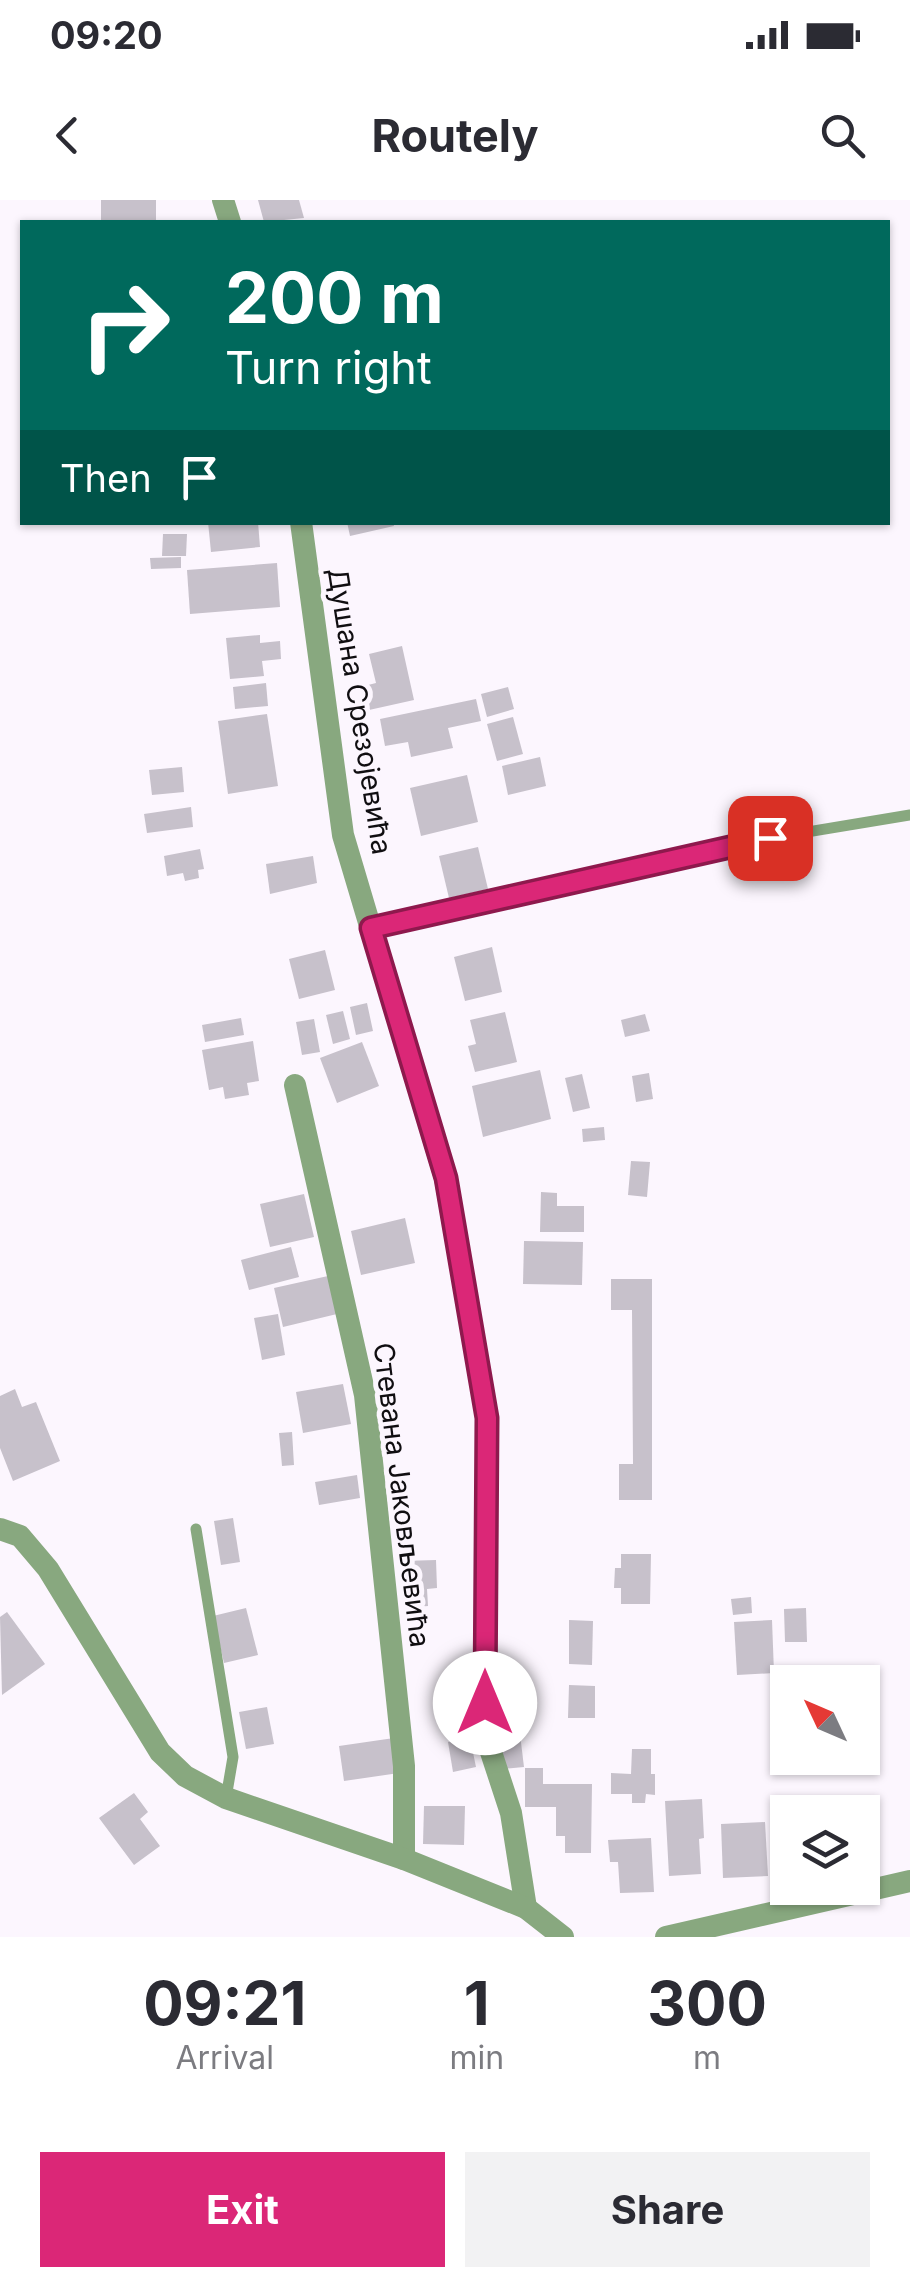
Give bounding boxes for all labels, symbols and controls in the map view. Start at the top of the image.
text: 09:20 [50,12,163,58]
icon: back [40,108,95,163]
text: Routely [371,108,539,163]
icon: search [815,108,870,163]
text: 200 m [225,255,444,340]
icon: right [60,260,190,390]
text: Turn right [225,340,432,395]
icon: arrive [172,450,227,505]
text: Then [60,455,152,501]
street label: Душана Срезојевића [321,565,399,857]
pin [728,796,813,881]
icon: arrive [743,811,798,866]
street label: Стевана Јаковљевића [366,1341,438,1649]
position arrow [433,1651,537,1755]
north arrow [770,1665,880,1775]
map controls [770,1665,880,1905]
button: layers [770,1795,880,1905]
text: 09:21 [143,1967,306,2039]
text: 1 [464,1967,490,2039]
text: 300 [647,1967,767,2039]
text: Arrival [175,2038,274,2077]
text: min [449,2038,504,2077]
text: m [693,2038,721,2077]
button: Exit [40,2152,445,2267]
button: Share [465,2152,870,2267]

